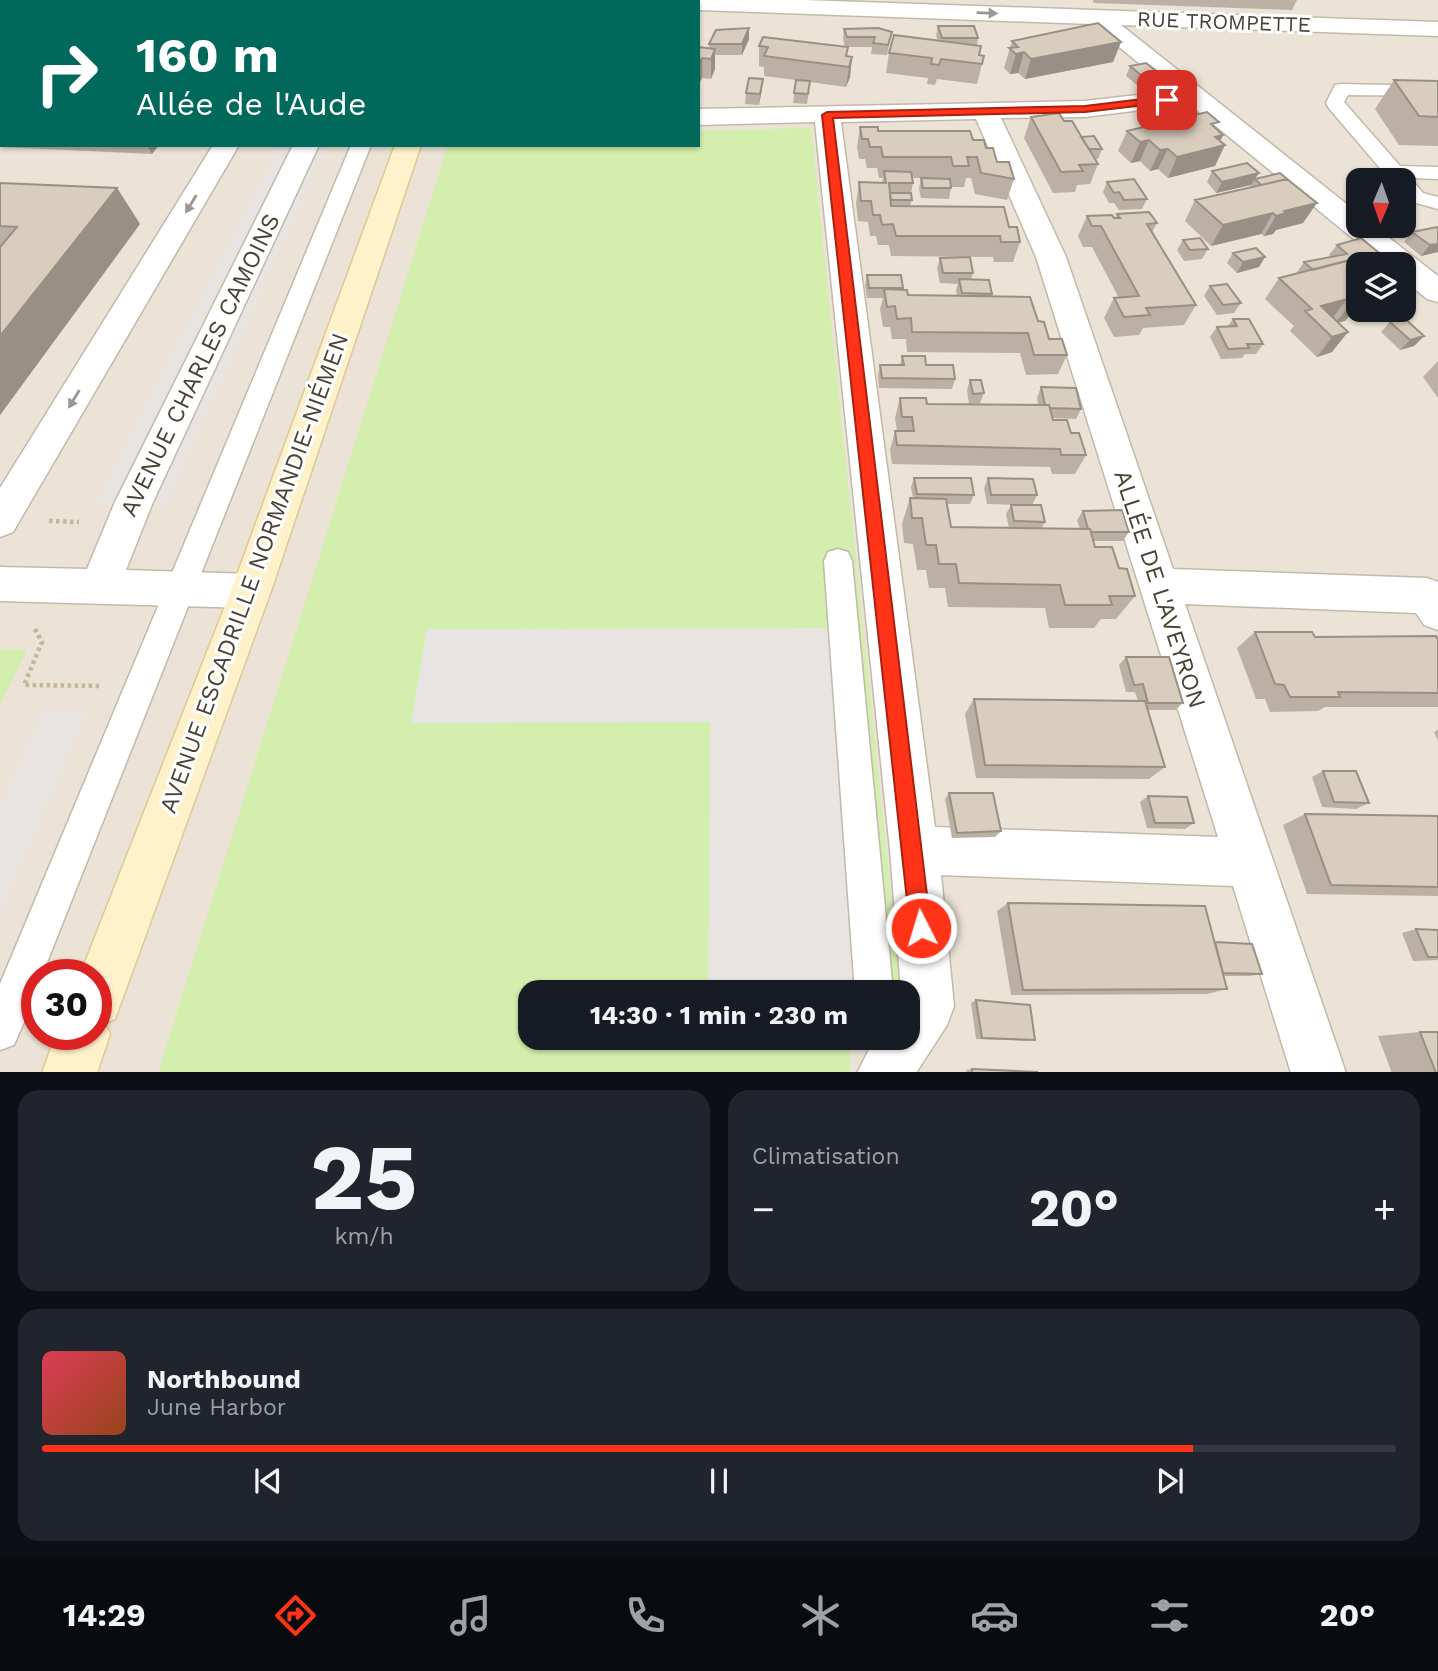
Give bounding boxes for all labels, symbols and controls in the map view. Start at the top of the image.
street label: RUE TROMPETTE [1137,6,1311,37]
one-way arrow [976,8,998,19]
text: 160 m [136,26,279,84]
icon: right [21,28,112,119]
pin [1137,70,1197,130]
icon: arrive [1148,81,1186,119]
text: Allée de l'Aude [136,85,366,123]
north arrow [1346,168,1416,238]
map controls [1346,168,1416,322]
one-way arrow [185,194,198,213]
street label: AVENUE CHARLES CAMOINS [114,209,286,521]
button: layers [1346,252,1416,322]
street label: AVENUE ESCADRILLE NORMANDIE-NIÉMEN [154,329,354,817]
one-way arrow [68,389,80,408]
street label: ALLÉE DE L'AVEYRON [1108,466,1212,712]
position arrow [884,891,958,965]
speed limit sign: 30 [21,959,112,1050]
text: 14:30 · 1 min · 230 m [590,1000,848,1030]
text: 25 [310,1124,418,1231]
text: Climatisation [752,1143,900,1170]
text: 20° [1029,1178,1119,1239]
text: − [752,1187,775,1231]
text: + [1373,1187,1396,1231]
text: km/h [334,1223,394,1250]
text: Northbound [147,1364,301,1394]
text: June Harbor [147,1394,286,1421]
icon: previous [249,1462,287,1500]
icon: pause [700,1462,738,1500]
icon: next [1151,1462,1189,1500]
icon: directions [271,1591,320,1640]
icon: music [446,1591,495,1640]
icon: phone [621,1591,670,1640]
icon: climate [796,1591,845,1640]
icon: car [970,1591,1019,1640]
icon: filters [1145,1591,1194,1640]
text: 14:29 [63,1596,146,1634]
text: 20° [1320,1596,1375,1634]

